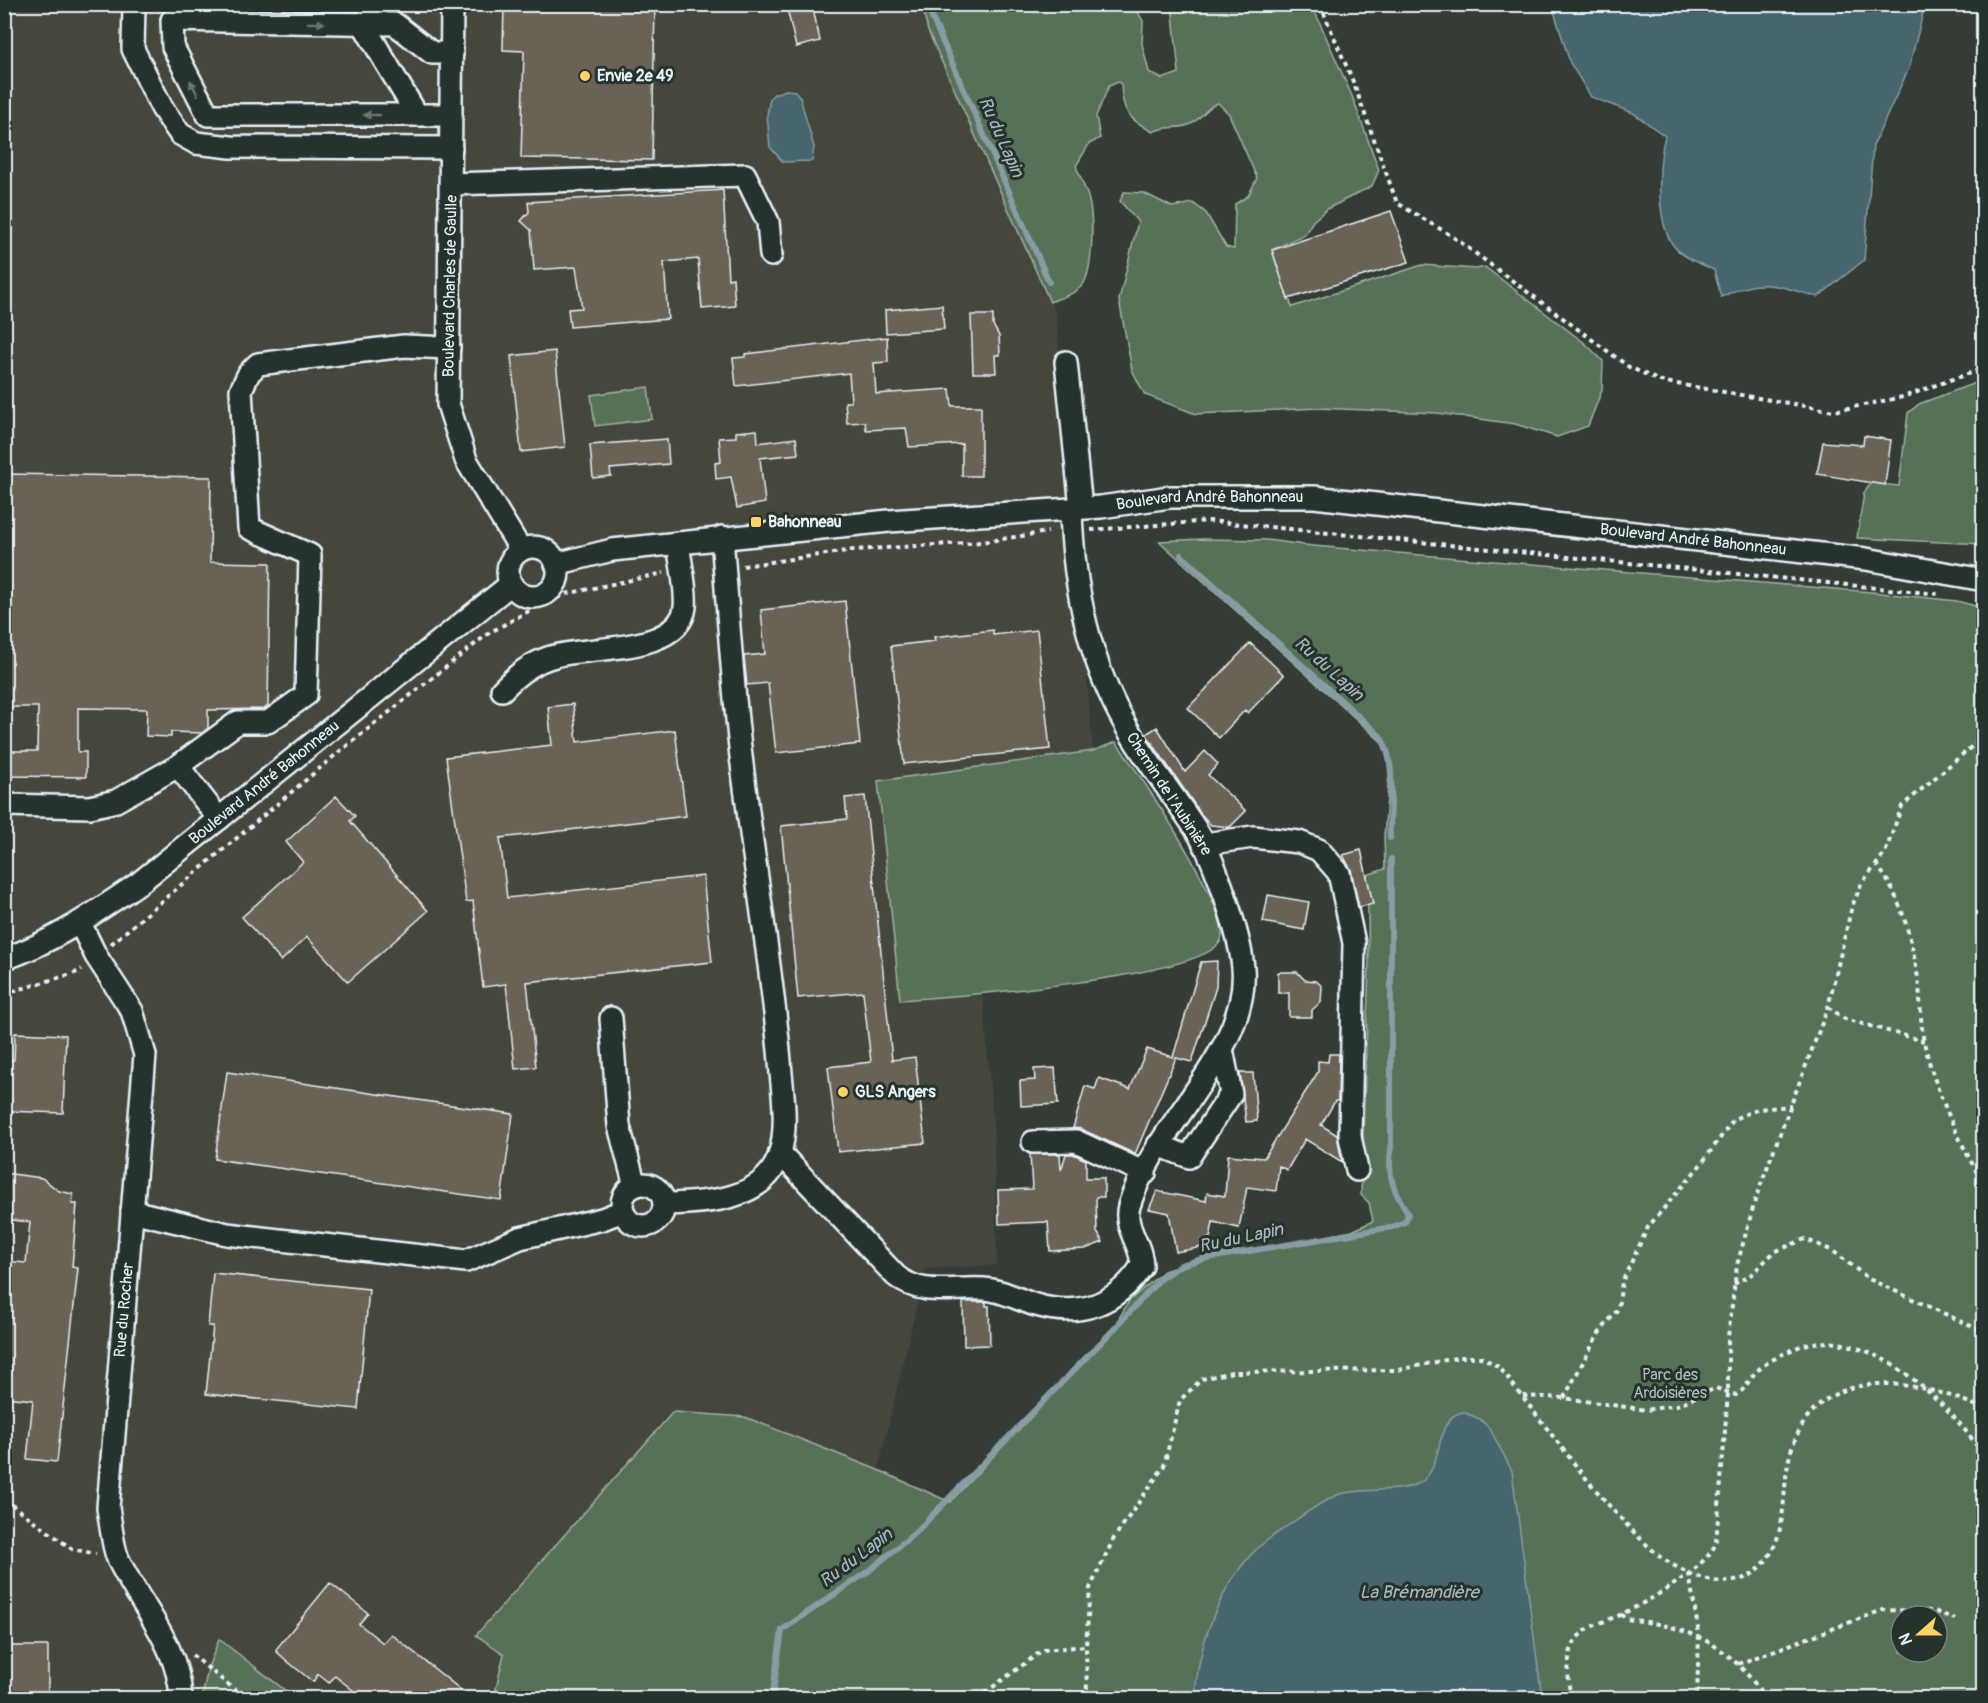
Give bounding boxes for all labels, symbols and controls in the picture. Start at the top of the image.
one-way arrow [306,18,325,28]
place label: Envie 2e 49 [597,66,674,86]
marker: Envie 2e 49 [578,69,592,83]
one-way arrow [189,79,198,96]
water label: Ru du Lapin [973,93,1029,181]
one-way arrow [362,110,381,120]
street label: Boulevard Charles de Gaulle [438,195,462,377]
street label: Boulevard André Bahonneau [1115,487,1303,515]
place label: Bahonneau [768,512,842,532]
marker: Bahonneau [749,515,763,529]
street label: Boulevard André Bahonneau [1599,519,1787,560]
water label: Ru du Lapin [1290,632,1369,707]
street label: Boulevard André Bahonneau [185,716,344,849]
street label: Chemin de l'Aubinière [1122,729,1216,859]
place label: GLS Angers [855,1082,937,1102]
marker: GLS Angers [836,1085,850,1099]
water label: Ru du Lapin [1197,1218,1286,1258]
street label: Rue du Rocher [110,1261,138,1358]
park label: Parc des Ardoisières [1633,1365,1707,1403]
water label: Ru du Lapin [815,1523,898,1593]
water label: La Brémandière [1359,1581,1481,1604]
north arrow [1889,1604,1949,1664]
text: N [1895,1630,1917,1648]

